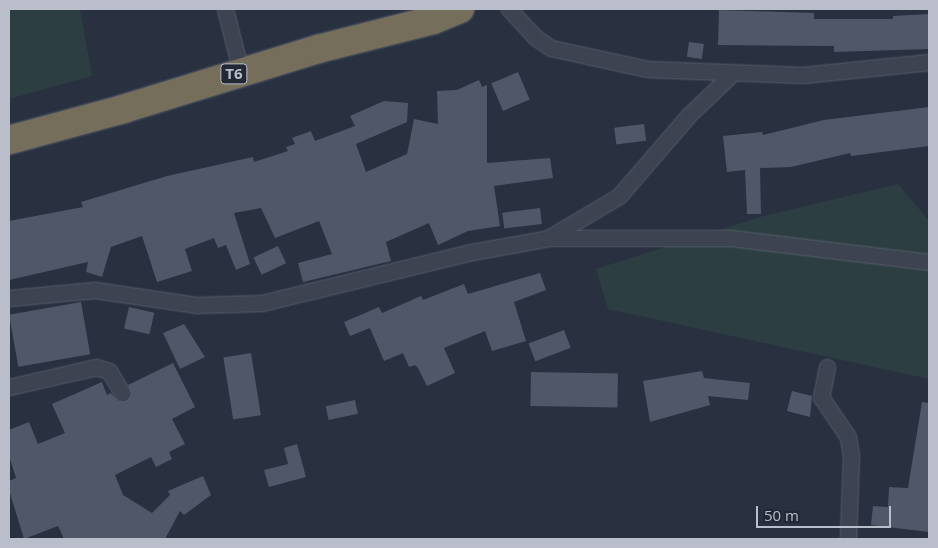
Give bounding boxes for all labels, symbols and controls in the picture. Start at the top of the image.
road number: T6 [220,62,248,86]
scale bar [758,496,893,528]
text: 50 m [764,505,799,525]

